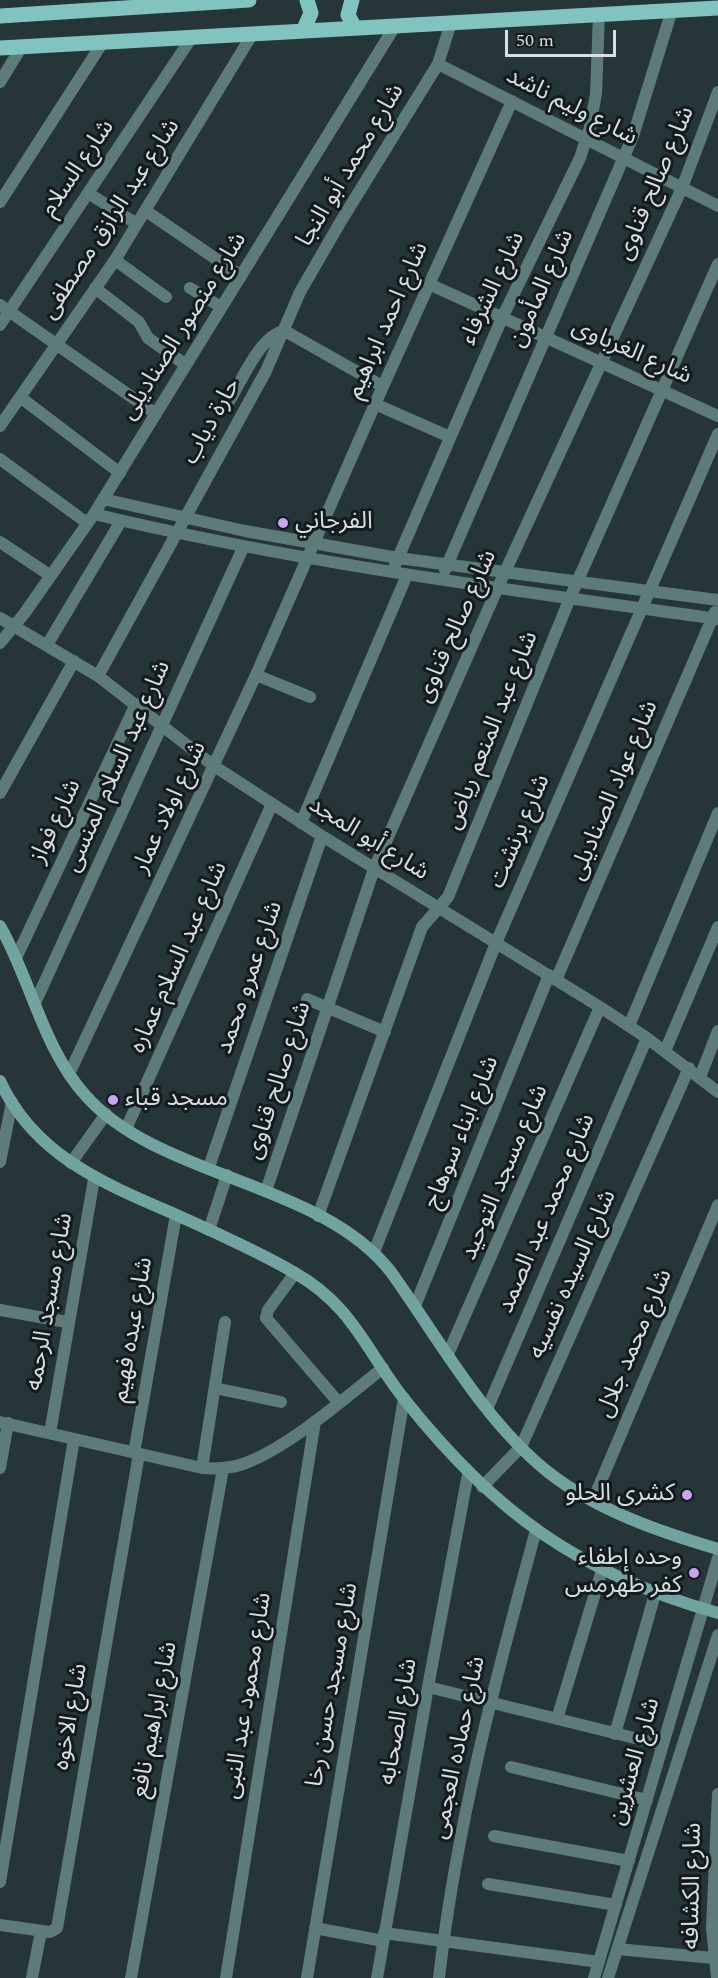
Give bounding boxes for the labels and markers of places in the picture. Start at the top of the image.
place label: الفرجاني [295,509,373,537]
marker: الفرجاني [276,516,290,530]
place label: مسجد قباء [125,1086,228,1114]
marker: مسجد قباء [106,1093,120,1107]
place label: كشرى الحلو [565,1481,675,1509]
marker: كشرى الحلو [680,1488,694,1502]
place label: وحده إطفاء كفر طهرمس [565,1545,682,1601]
marker: وحده إطفاء كفر طهرمس [687,1566,701,1580]

